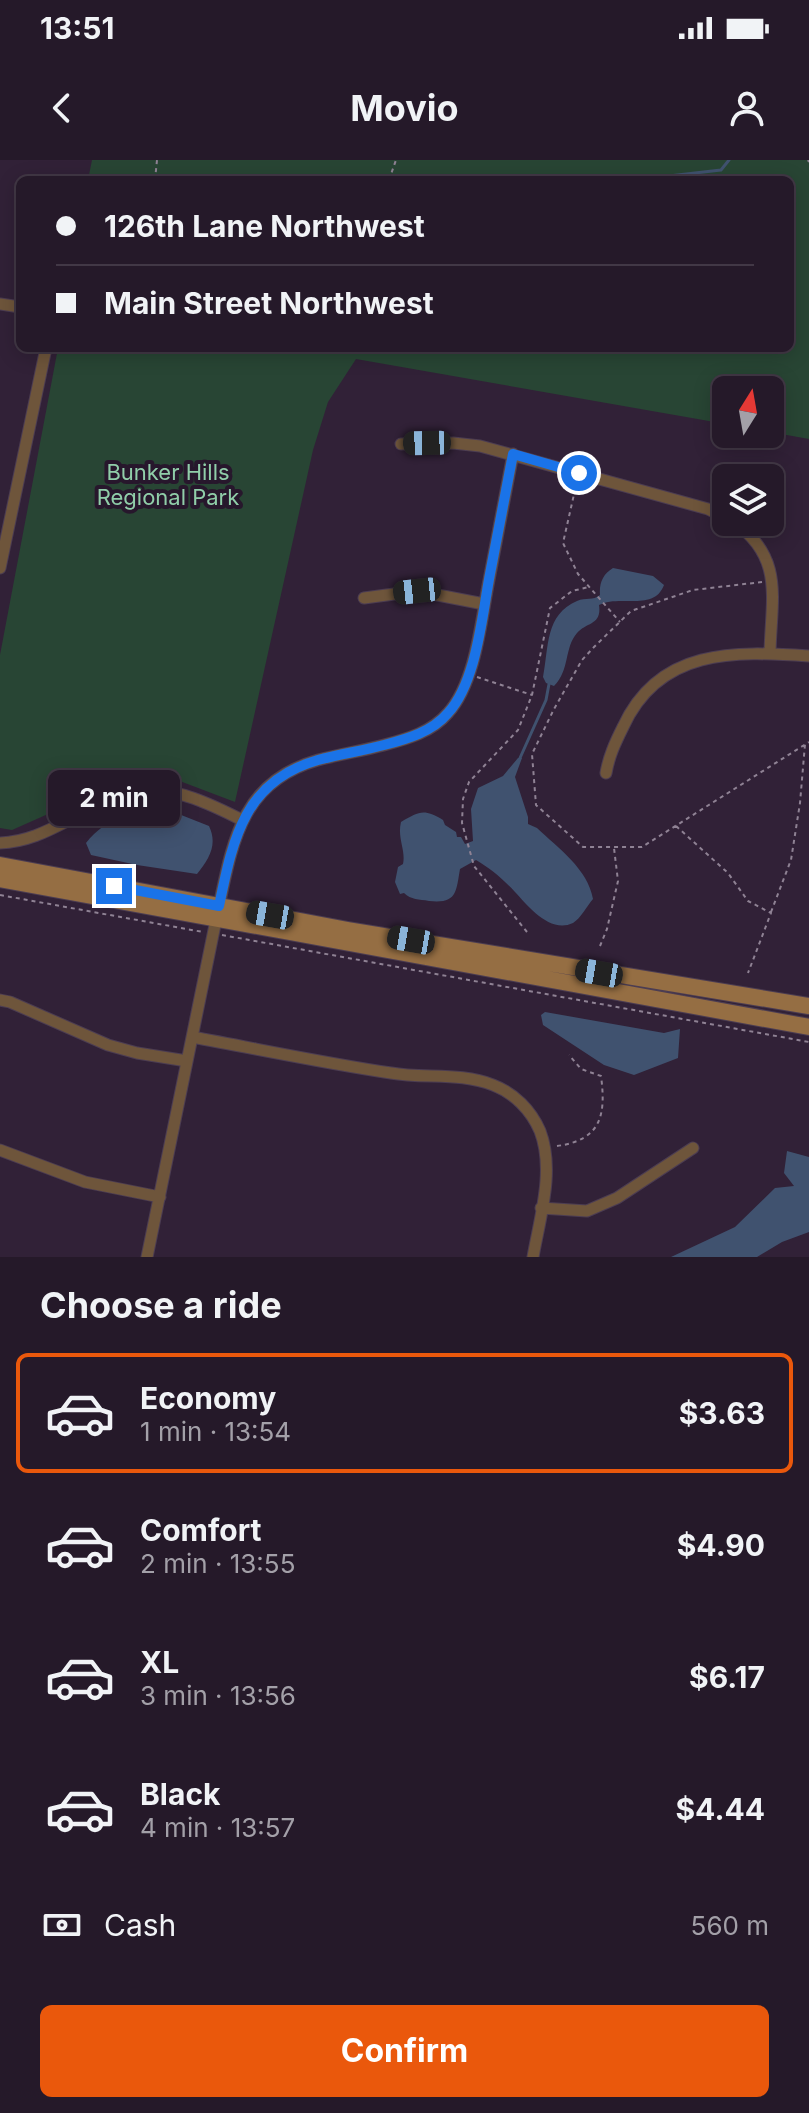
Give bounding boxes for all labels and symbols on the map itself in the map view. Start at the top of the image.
north arrow [712,376,784,448]
car [403,431,451,455]
route start [561,455,597,491]
park label: Bunker Hills Regional Park [97,459,239,510]
car [392,577,442,605]
callout: 2 min [48,770,180,826]
route end [96,868,132,904]
car [244,899,296,931]
car [385,924,437,956]
car [573,957,625,989]

